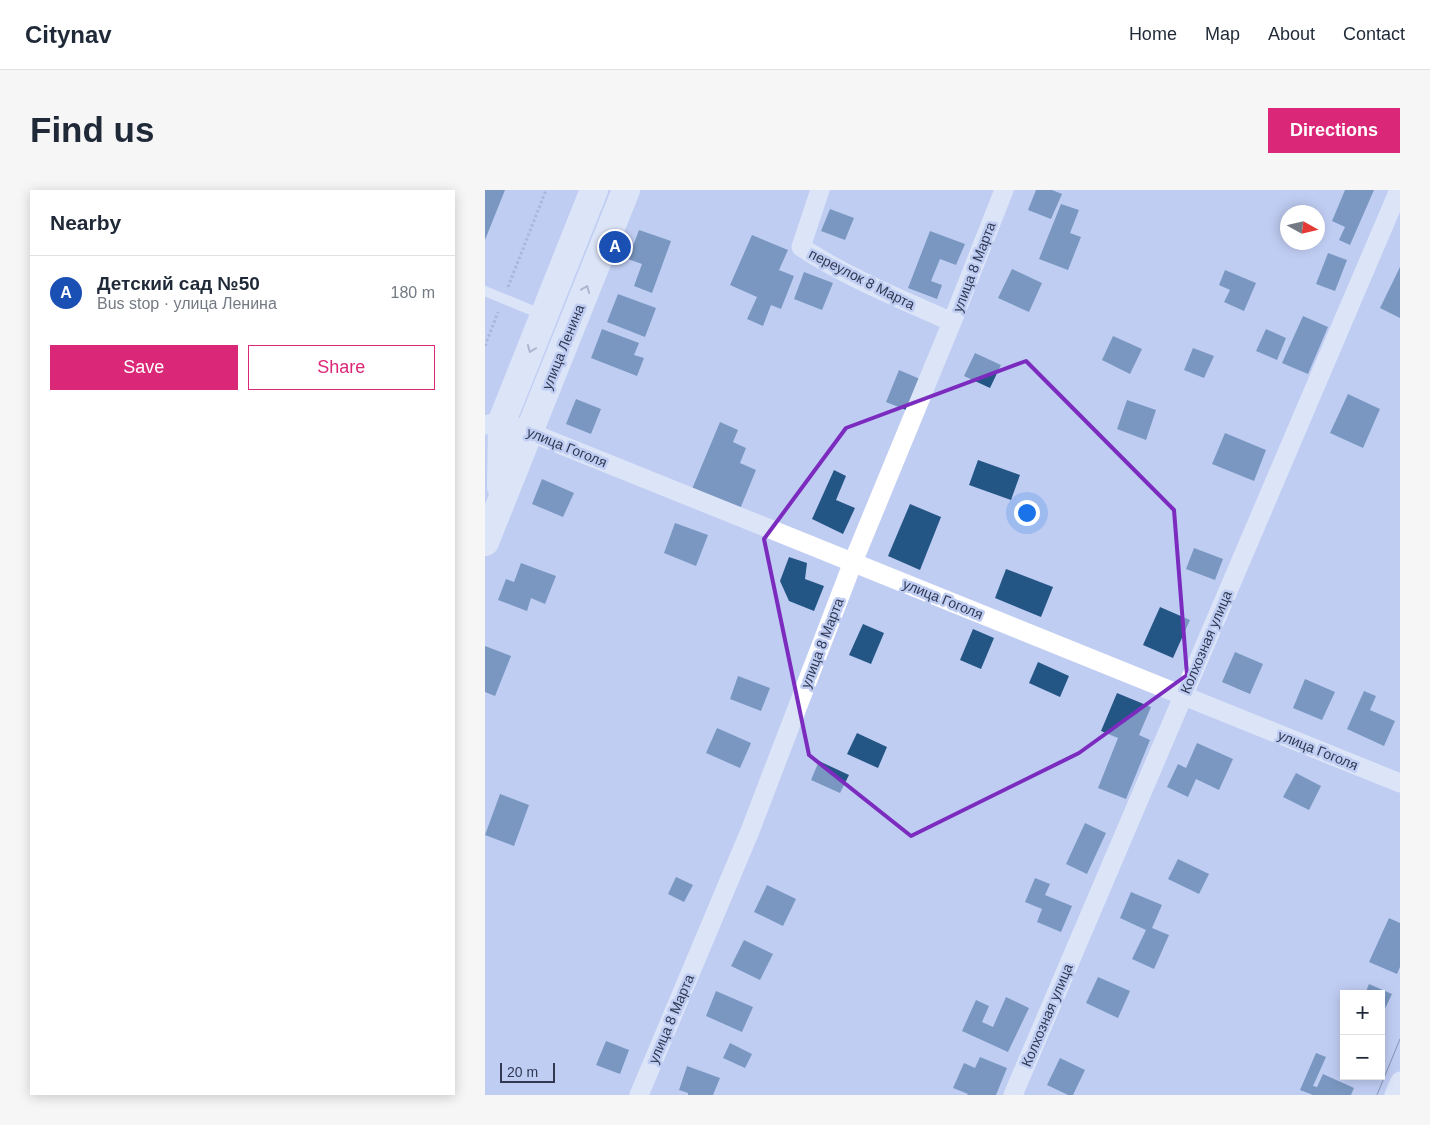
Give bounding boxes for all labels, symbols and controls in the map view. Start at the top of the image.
text: Citynav [25,21,112,48]
text: Home [1129,24,1177,44]
text: Map [1205,24,1240,44]
text: About [1268,24,1315,44]
text: Contact [1343,24,1405,44]
button: Directions [1268,108,1400,153]
text: Find us [30,110,154,149]
north arrow [1280,205,1325,250]
text: Nearby [50,211,121,234]
street label: улица 8 Марта [949,220,999,314]
pin: A [599,228,631,266]
street label: переулок 8 Марта [807,245,918,313]
text: Детский сад №50 [97,273,260,294]
text: A [60,284,72,301]
text: 180 m [391,284,435,301]
one-way arrow [580,285,591,294]
text: Bus stop · улица Ленина [97,295,277,312]
street label: улица Ленина [539,302,587,392]
one-way arrow [527,344,537,353]
button: Save [50,345,238,390]
button: Share [248,345,435,390]
street label: улица Гоголя [525,424,609,470]
your location [1014,500,1040,526]
street label: улица Гоголя [901,576,985,622]
street label: Колхозная улица [1177,588,1235,696]
street label: улица 8 Марта [797,596,847,690]
street label: улица Гоголя [1276,727,1360,773]
street label: Колхозная улица [1018,961,1076,1069]
street label: улица 8 Марта [645,972,697,1066]
map controls [1340,990,1385,1080]
button: + [1340,990,1385,1035]
button: − [1340,1035,1385,1080]
scale bar [500,1060,555,1083]
text: 20 m [507,1064,538,1080]

